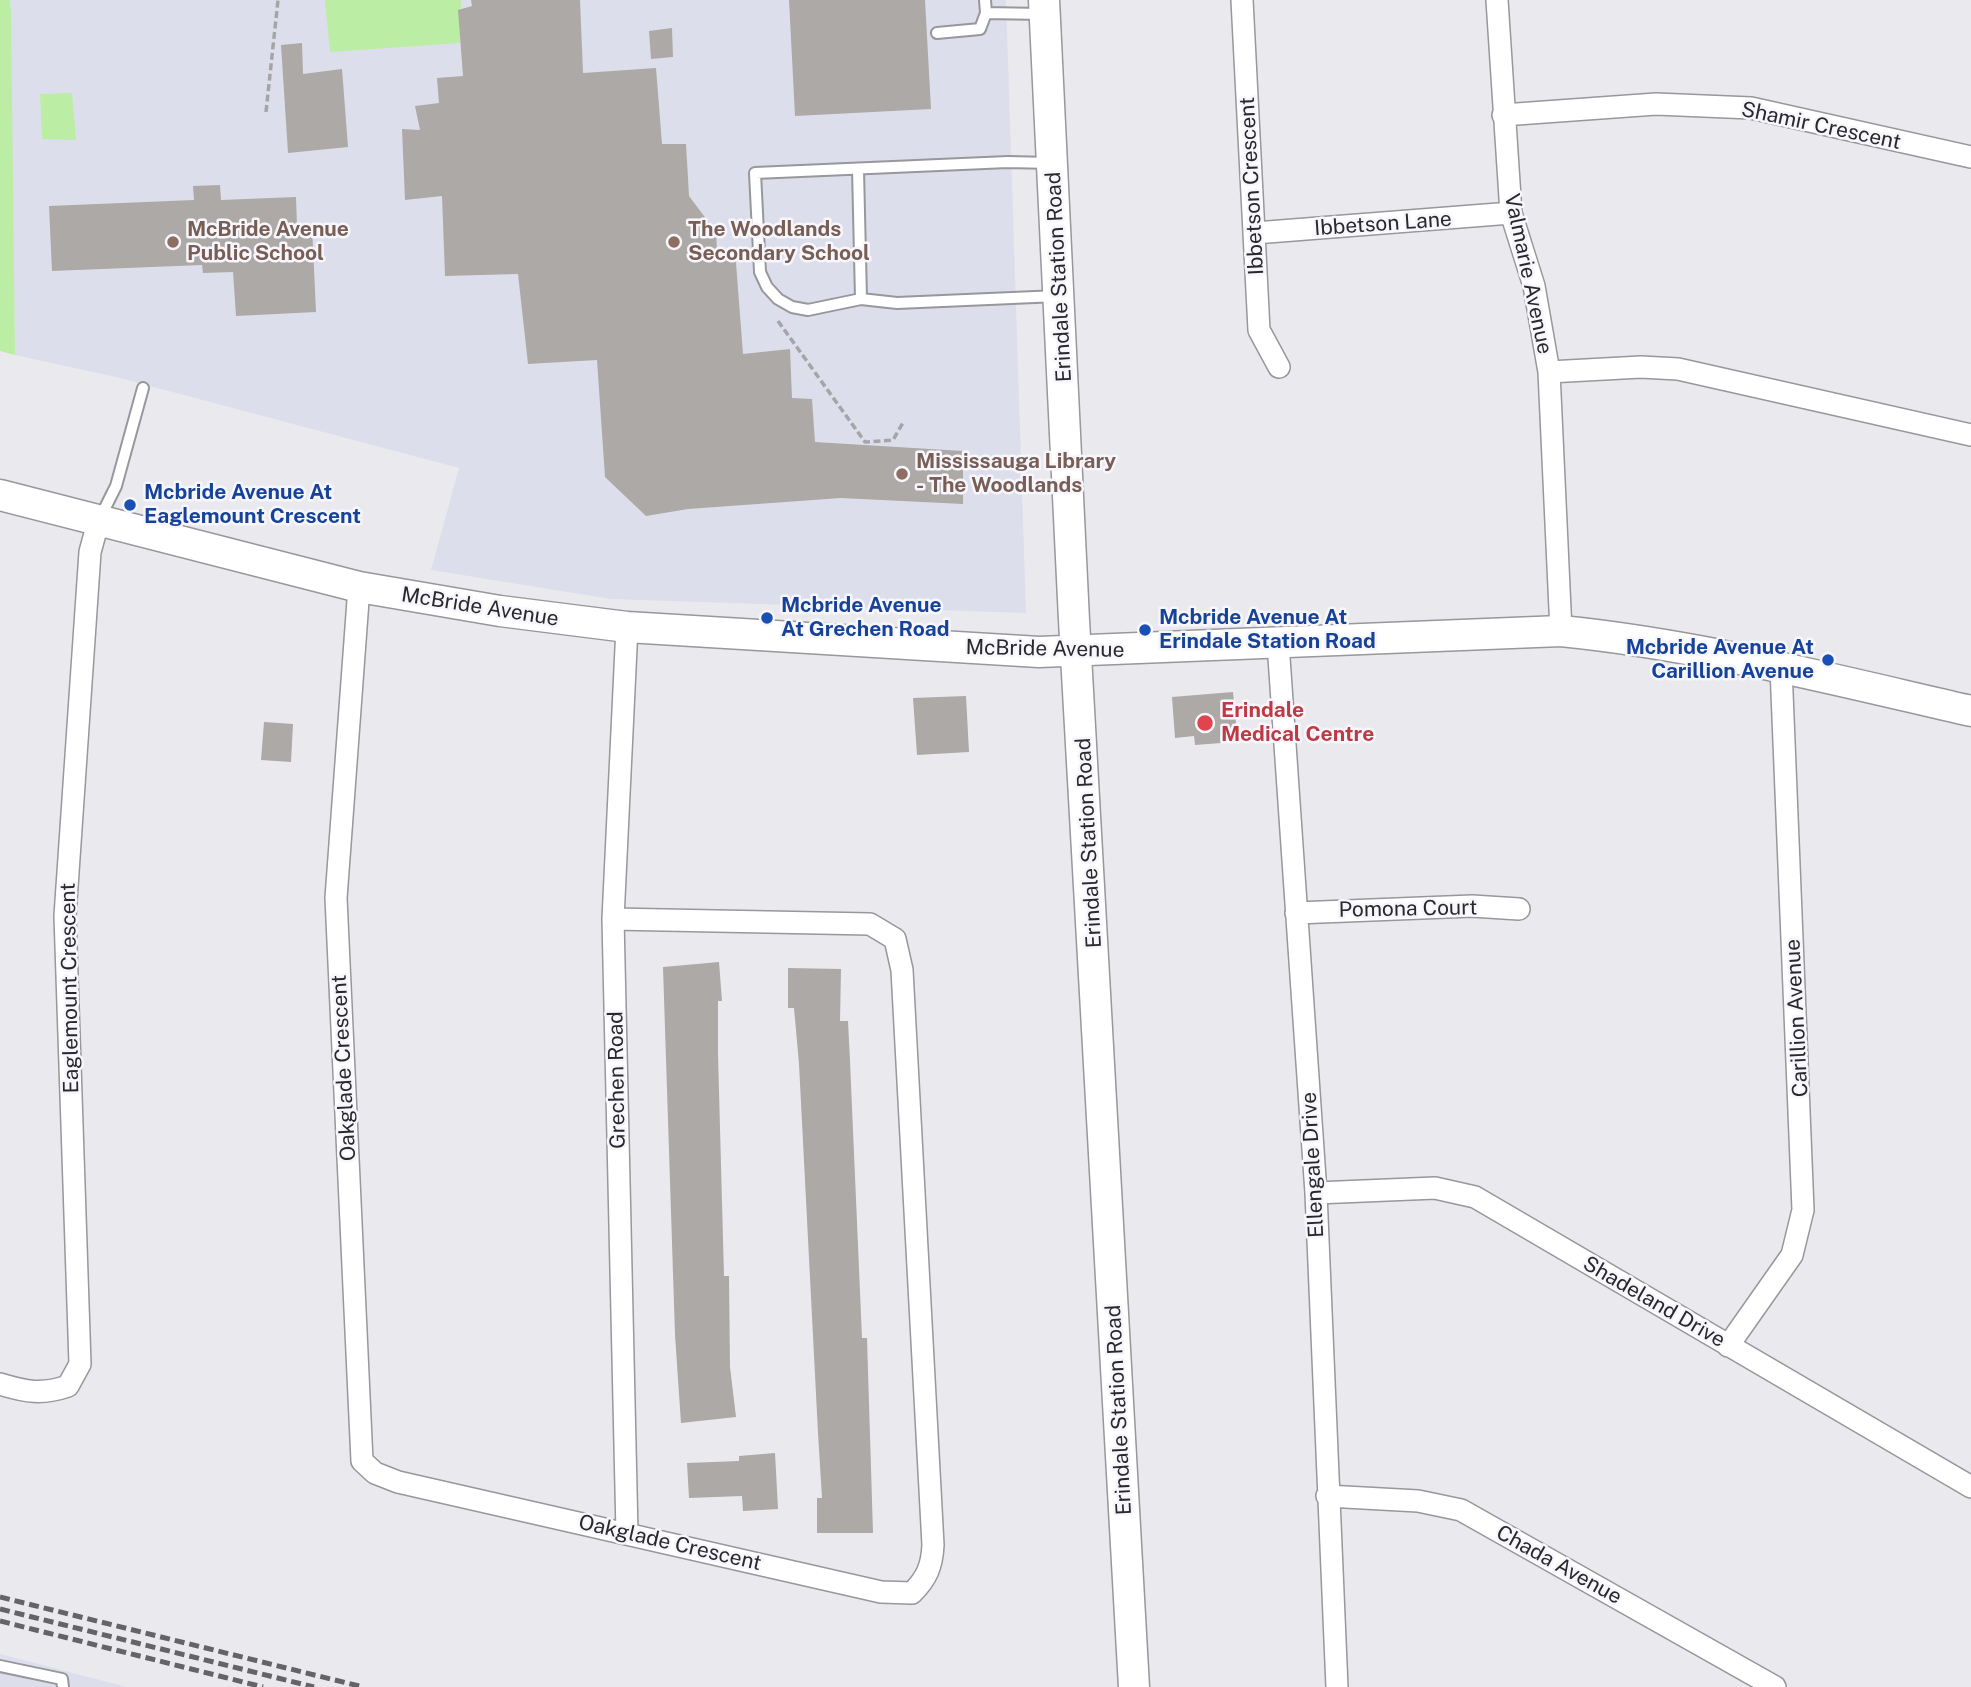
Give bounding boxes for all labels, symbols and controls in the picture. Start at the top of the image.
street label: Ibbetson Crescent [1235,96,1269,276]
street label: Shamir Crescent [1739,97,1903,155]
street label: Erindale Station Road [1041,171,1077,383]
street label: Valmarie Avenue [1499,191,1557,357]
street label: Ibbetson Lane [1313,207,1453,241]
place label: McBride Avenue Public School [187,217,349,267]
place label: The Woodlands Secondary School [688,217,870,267]
marker: McBride Avenue Public School [165,234,181,250]
marker: The Woodlands Secondary School [666,234,682,250]
place label: Mississauga Library - The Woodlands [916,449,1116,499]
marker: Mississauga Library - The Woodlands [894,466,910,482]
place label: Mcbride Avenue At Eaglemount Crescent [144,480,361,530]
marker: Mcbride Avenue At Eaglemount Crescent [122,497,138,513]
street label: McBride Avenue [400,582,560,632]
place label: Mcbride Avenue At Grechen Road [781,593,949,643]
place label: Mcbride Avenue At Erindale Station Road [1159,605,1376,655]
marker: Mcbride Avenue At Grechen Road [759,610,775,626]
marker: Mcbride Avenue At Erindale Station Road [1137,622,1153,638]
street label: McBride Avenue [965,635,1125,663]
place label: Mcbride Avenue At Carillion Avenue [1626,635,1814,685]
marker: Mcbride Avenue At Carillion Avenue [1820,652,1836,668]
place label: Erindale Medical Centre [1221,698,1374,748]
marker: Erindale Medical Centre [1195,713,1215,733]
street label: Erindale Station Road [1071,737,1107,949]
street label: Eaglemount Crescent [56,882,84,1094]
street label: Pomona Court [1339,895,1477,923]
street label: Carillion Avenue [1780,938,1814,1098]
street label: Oakglade Crescent [327,974,361,1162]
street label: Grechen Road [603,1011,631,1149]
street label: Ellengale Drive [1297,1091,1329,1239]
street label: Shadeland Drive [1578,1251,1730,1353]
street label: Erindale Station Road [1101,1304,1137,1516]
street label: Oakglade Crescent [576,1510,764,1576]
street label: Chada Avenue [1492,1520,1626,1610]

